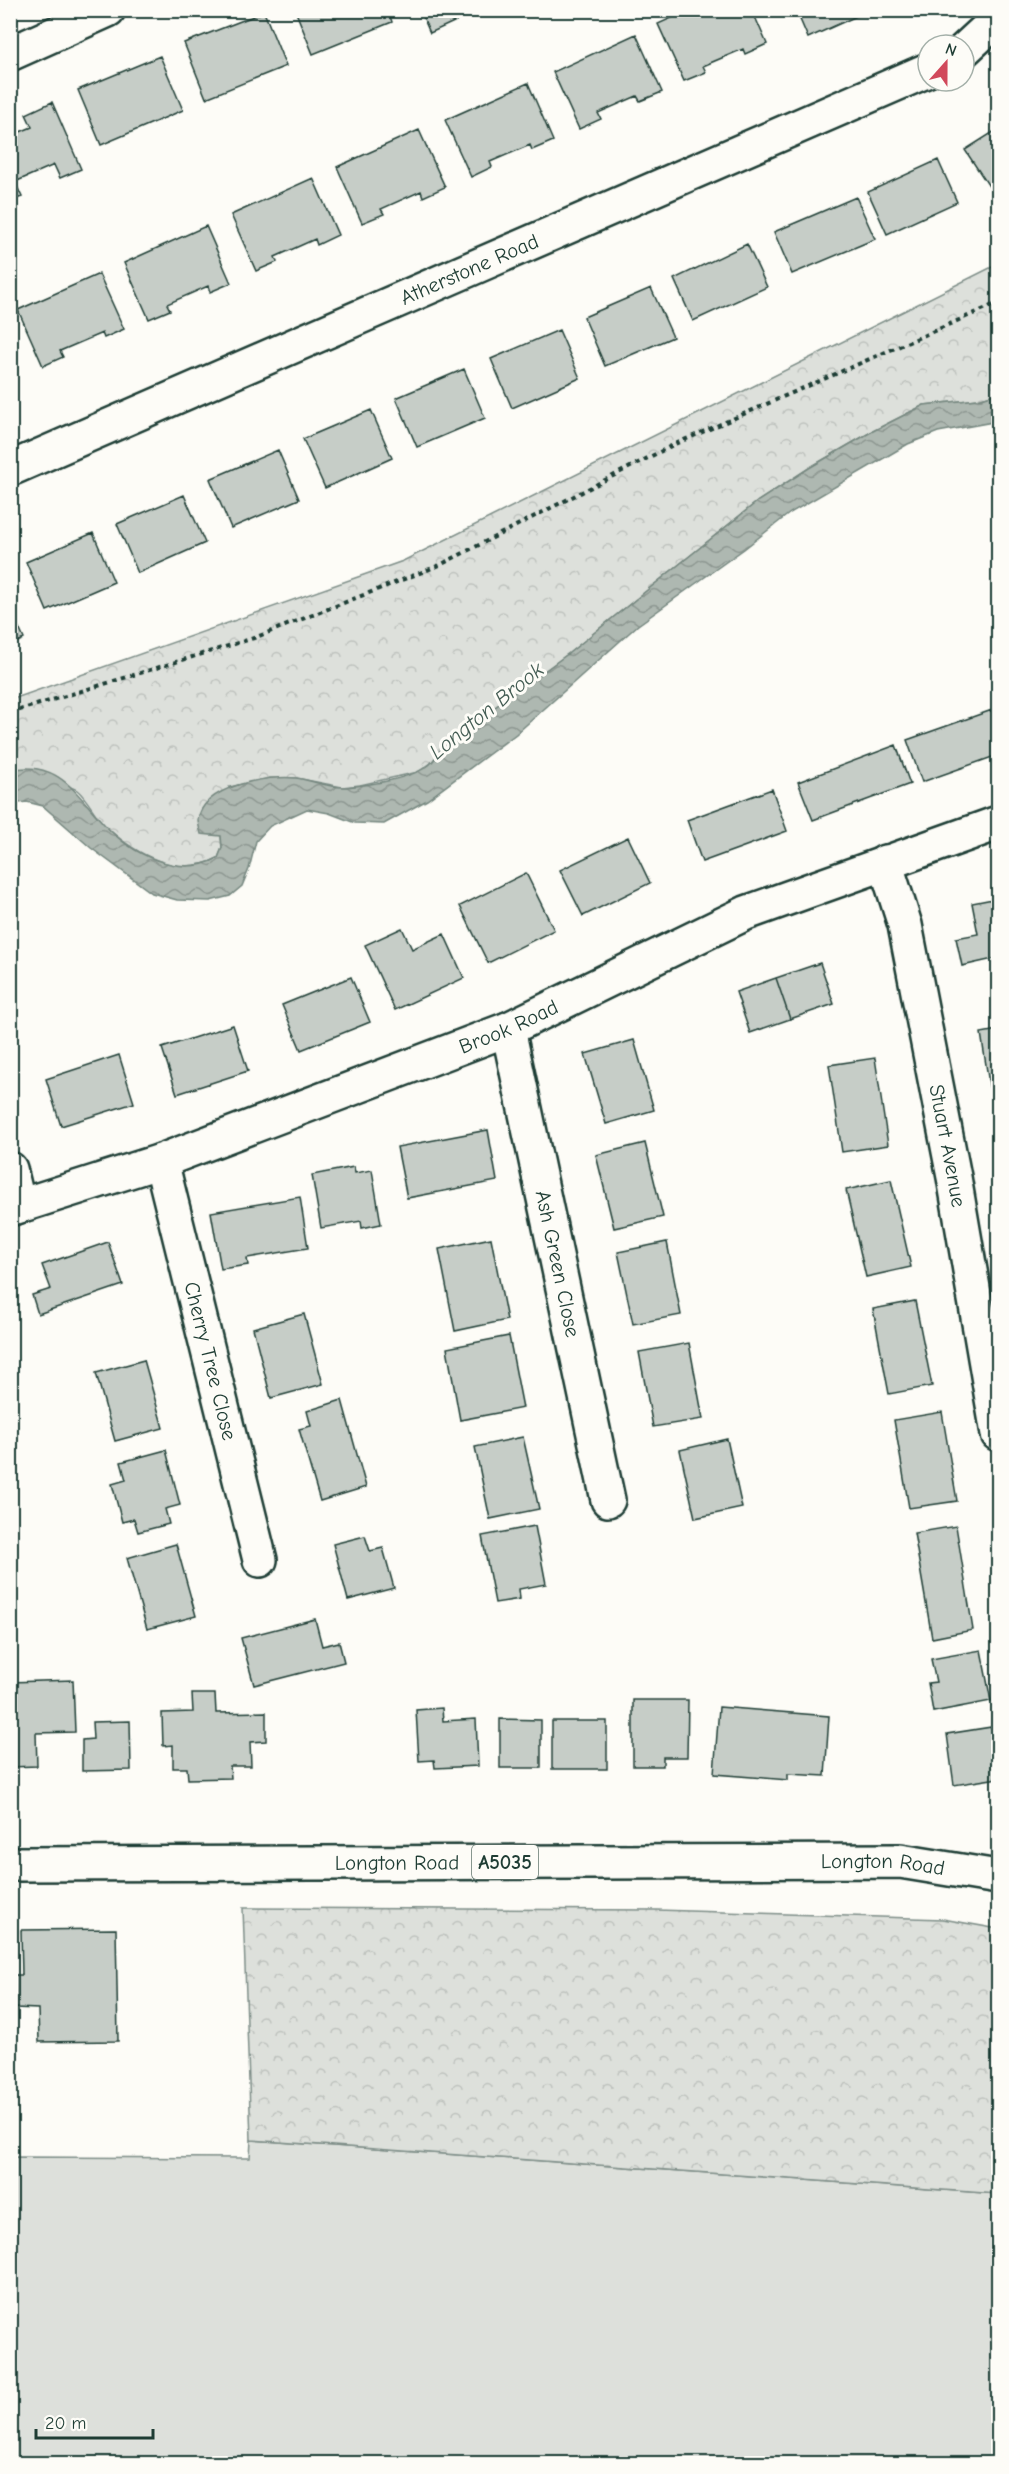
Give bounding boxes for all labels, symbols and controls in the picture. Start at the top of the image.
north arrow [916,33,976,93]
text: N [943,40,959,60]
street label: Atherstone Road [397,229,542,310]
water label: Longton Brook [424,657,549,765]
street label: Brook Road [456,994,562,1059]
street label: Stuart Avenue [924,1082,971,1209]
street label: Ash Green Close [531,1188,585,1339]
street label: Cherry Tree Close [179,1279,242,1443]
road number: A5035 [472,1845,538,1879]
street label: Longton Road [821,1849,947,1880]
street label: Longton Road [335,1850,459,1875]
scale bar [36,2402,153,2440]
text: 20 m [45,2413,86,2434]

